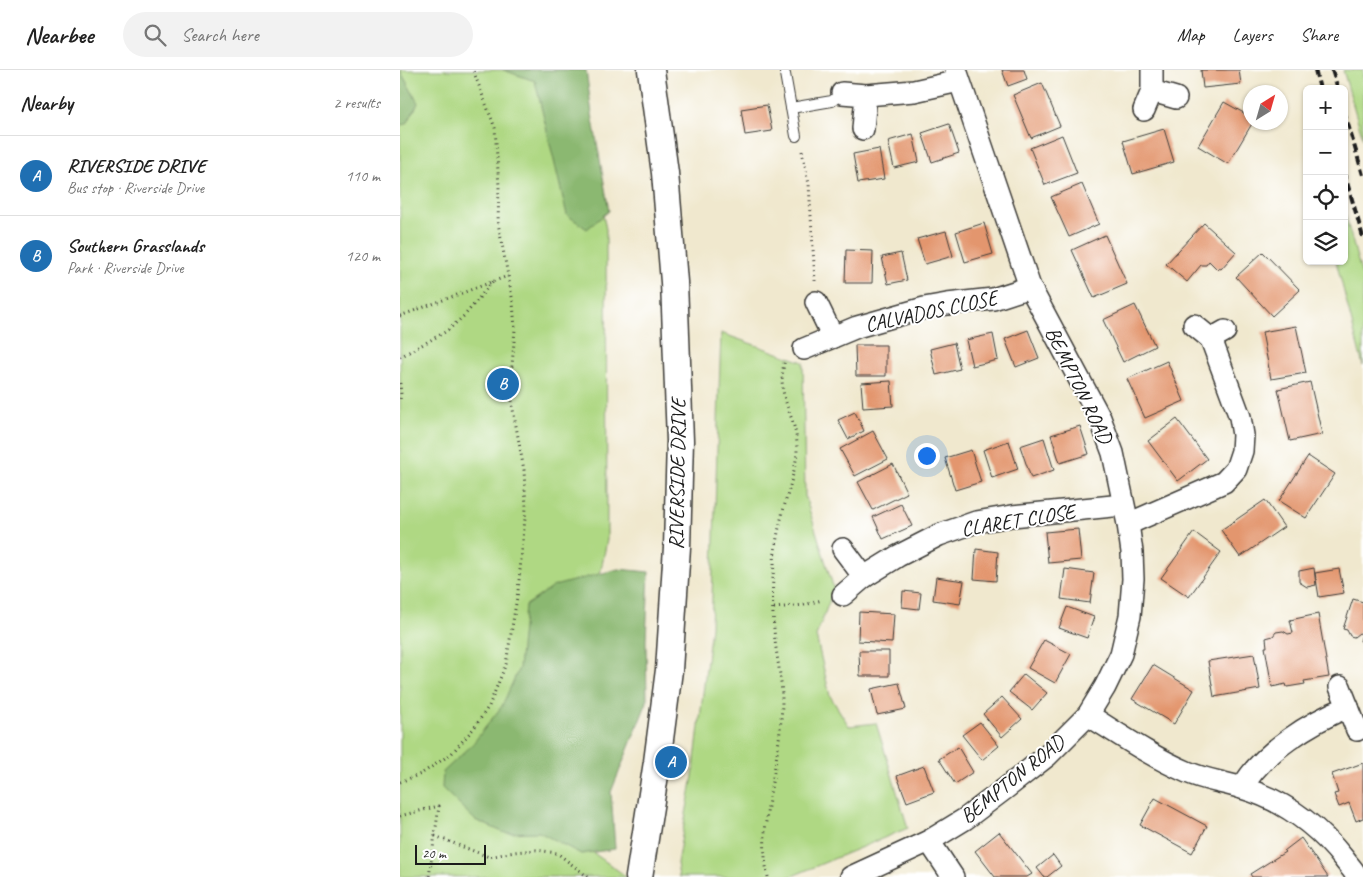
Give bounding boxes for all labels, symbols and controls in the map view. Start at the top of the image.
search box [123,12,473,57]
text: Nearbee [25,20,93,50]
icon: search [141,21,169,49]
text: Search here [181,23,259,47]
text: Map [1177,24,1205,46]
text: Layers [1233,24,1272,46]
text: Share [1300,24,1338,46]
north arrow [1243,85,1288,130]
map controls [1303,85,1348,265]
button: + [1303,85,1348,130]
text: Nearby [20,90,73,116]
text: 2 results [333,93,380,113]
button: − [1303,130,1348,175]
text: RIVERSIDE DRIVE [67,154,206,178]
text: A [32,166,40,186]
text: 110 m [346,166,380,186]
button: locate [1303,175,1348,220]
text: Bus stop · Riverside Drive [67,178,204,198]
button: layers [1303,220,1348,265]
text: Southern Grasslands [67,234,204,258]
text: B [32,246,40,266]
text: 120 m [346,246,380,266]
text: Park · Riverside Drive [67,258,183,278]
street label: CALVADOS CLOSE [862,284,1002,338]
street label: BEMPTON ROAD [1040,322,1119,449]
pin: B [487,365,519,403]
street label: RIVERSIDE DRIVE [663,396,691,550]
your location [914,443,940,469]
street label: CLARET CLOSE [959,498,1080,542]
street label: BEMPTON ROAD [955,728,1071,829]
pin: A [655,743,687,781]
scale bar [415,842,486,865]
text: 20 m [422,845,446,862]

